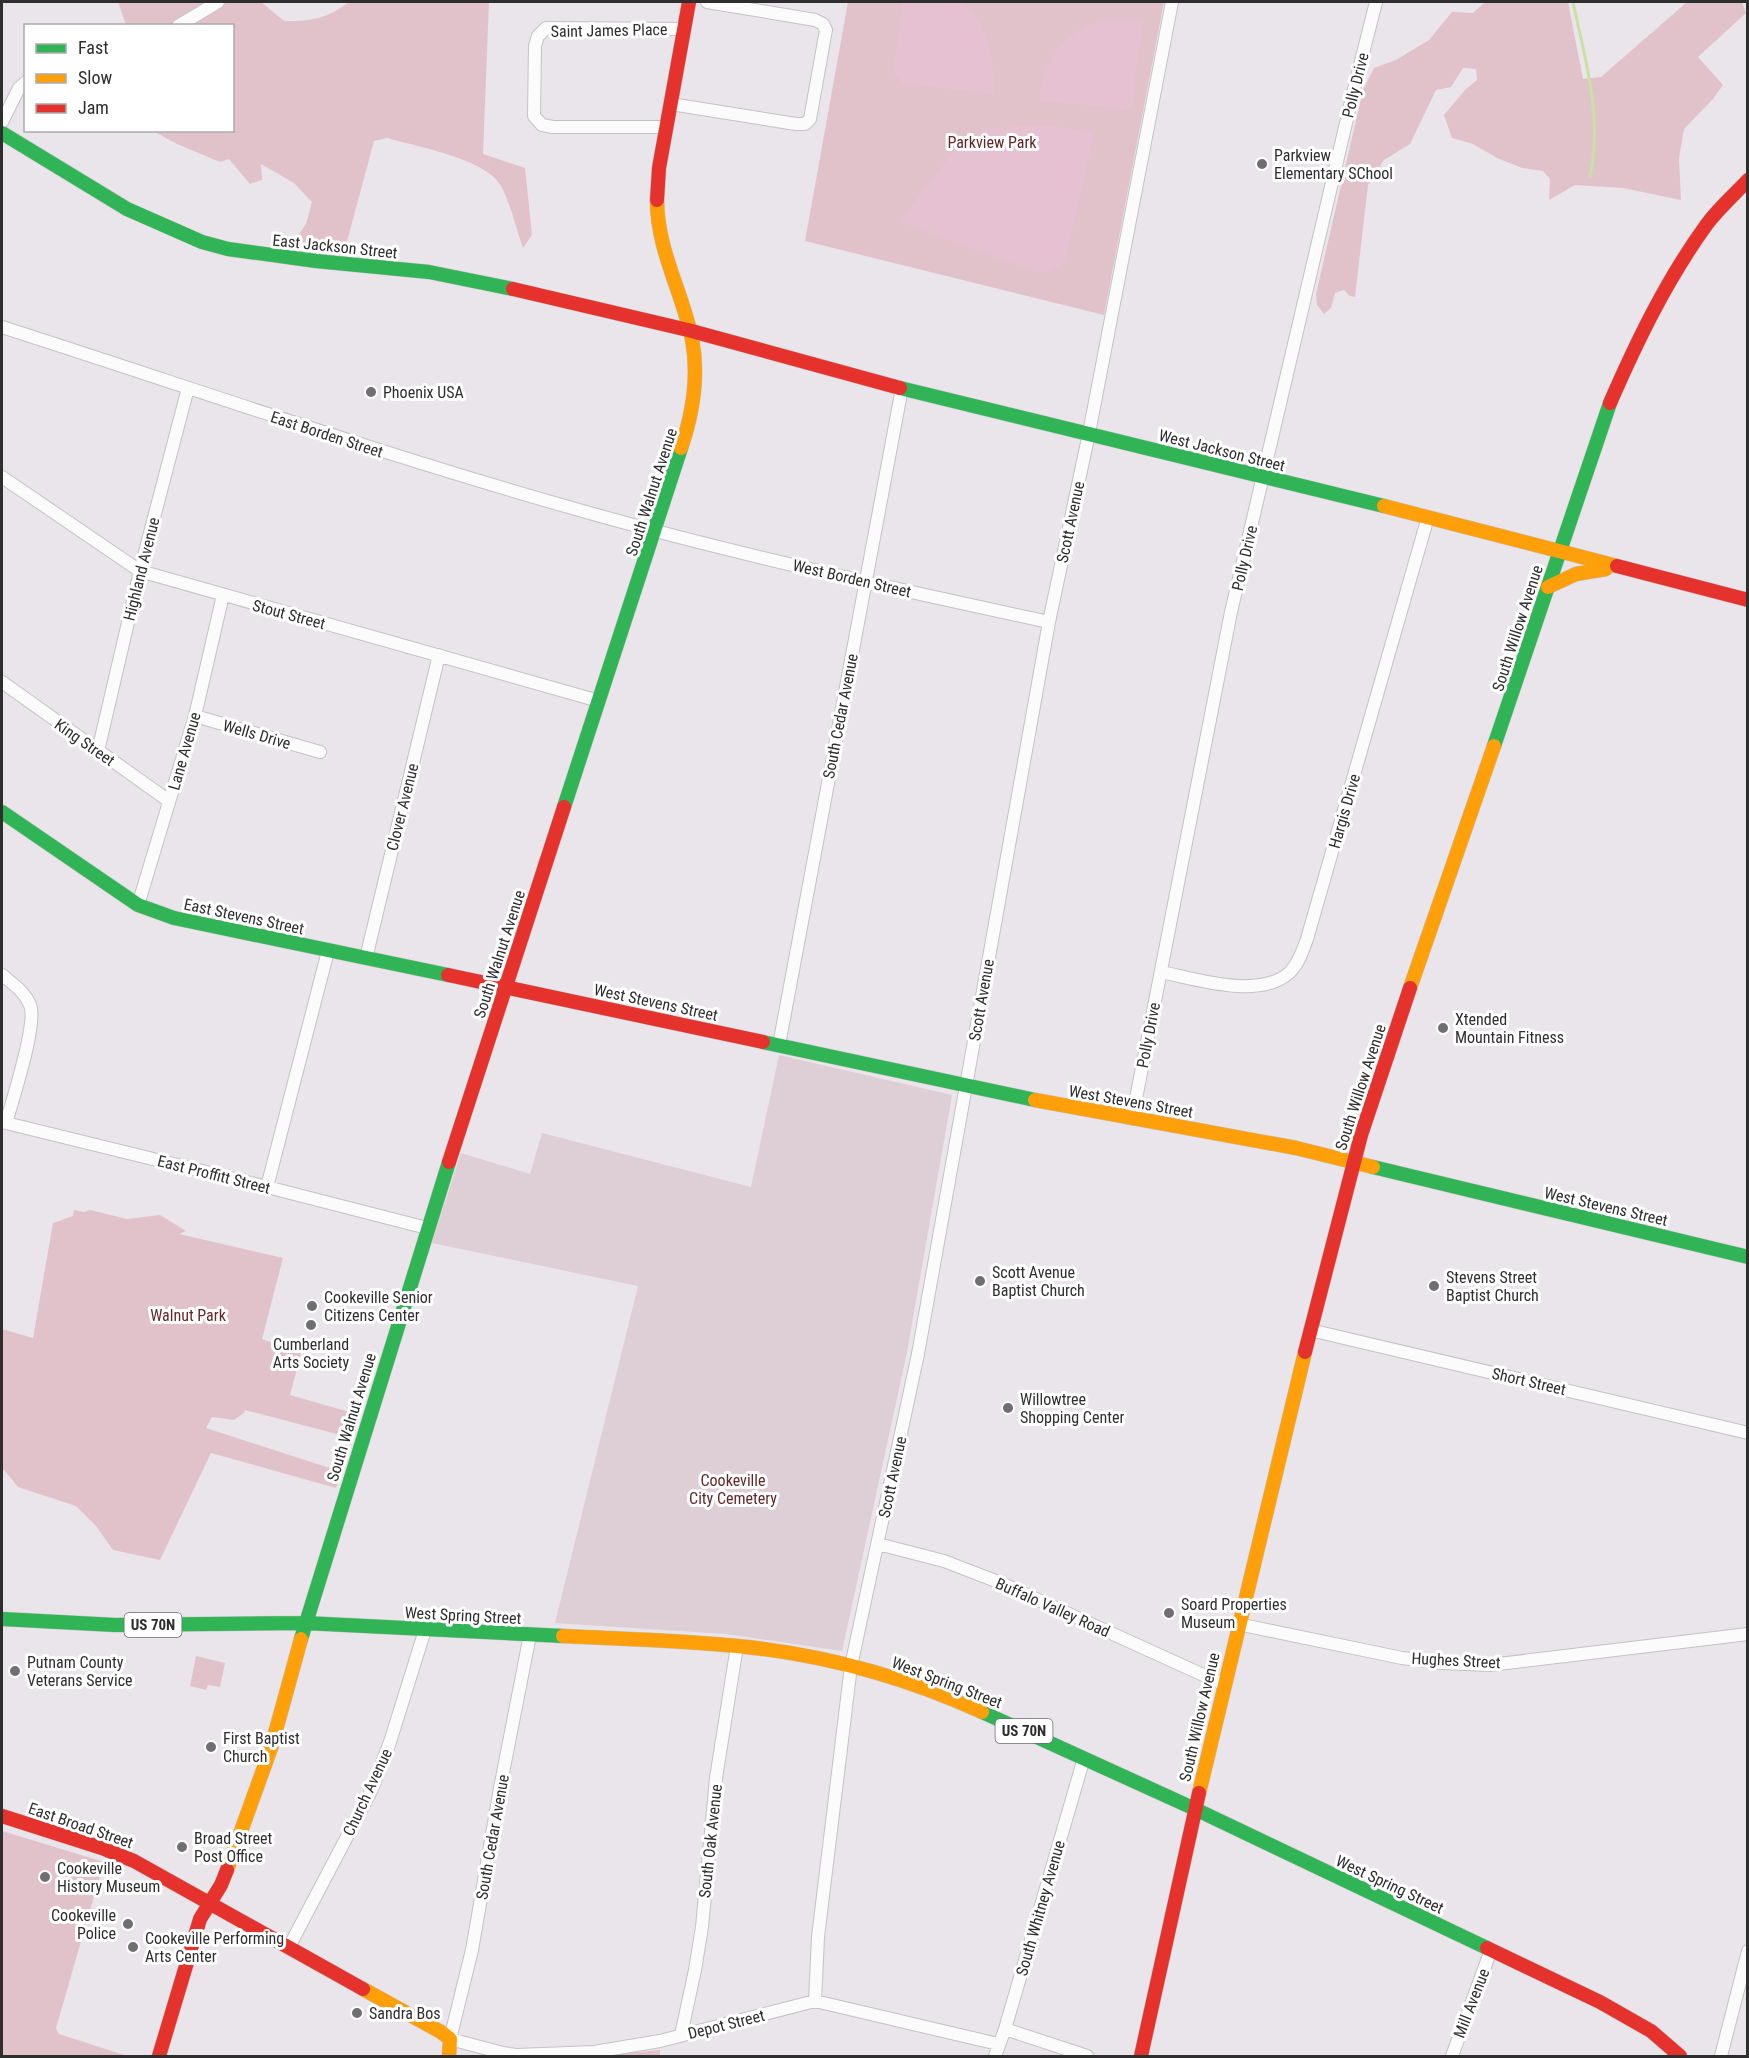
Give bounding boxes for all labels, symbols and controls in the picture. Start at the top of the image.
street label: Saint James Place [550,20,668,41]
legend [24,24,234,132]
text: Fast [78,37,109,58]
street label: Polly Drive [1338,51,1373,120]
text: Slow [78,67,113,88]
text: Jam [78,97,109,118]
park label: Parkview Park [947,133,1037,152]
place label: Parkview Elementary SChool [1274,146,1393,183]
marker: Parkview Elementary SChool [1255,157,1269,171]
street label: East Jackson Street [272,230,399,263]
place label: Phoenix USA [383,383,464,402]
marker: Phoenix USA [364,385,378,399]
street label: East Borden Street [268,407,386,462]
street label: South Walnut Avenue [622,426,681,559]
street label: West Jackson Street [1157,426,1287,475]
street label: Scott Avenue [1053,480,1088,565]
street label: Highland Avenue [119,515,164,623]
street label: Polly Drive [1228,524,1261,593]
street label: West Borden Street [791,556,913,601]
street label: South Willow Avenue [1488,563,1547,694]
street label: Stout Street [250,596,328,633]
street label: South Cedar Avenue [819,652,862,780]
street label: Lane Avenue [164,710,205,792]
street label: King Street [51,715,119,770]
street label: Wells Drive [221,716,293,753]
street label: Clover Avenue [382,761,423,853]
street label: Hargis Drive [1325,772,1364,851]
street label: South Walnut Avenue [470,888,529,1021]
street label: East Stevens Street [182,894,306,939]
street label: Scott Avenue [965,958,998,1043]
street label: West Stevens Street [592,980,720,1025]
street label: Polly Drive [1133,1001,1164,1070]
place label: Xtended Mountain Fitness [1455,1010,1564,1047]
marker: Xtended Mountain Fitness [1436,1021,1450,1035]
street label: South Willow Avenue [1331,1022,1390,1153]
street label: West Stevens Street [1067,1081,1195,1122]
street label: East Proffitt Street [156,1151,272,1198]
street label: West Stevens Street [1542,1183,1670,1230]
place label: Scott Avenue Baptist Church [992,1263,1085,1300]
place label: Stevens Street Baptist Church [1446,1268,1539,1305]
marker: Scott Avenue Baptist Church [973,1274,987,1288]
marker: Stevens Street Baptist Church [1427,1279,1441,1293]
place label: Cookeville Senior Citizens Center [324,1288,433,1325]
marker: Cookeville Senior Citizens Center [305,1299,319,1313]
park label: Walnut Park [150,1306,227,1325]
marker: Cumberland Arts Society [304,1318,318,1332]
place label: Cumberland Arts Society [273,1335,350,1372]
street label: South Walnut Avenue [323,1351,380,1484]
street label: Short Street [1490,1364,1568,1399]
place label: Willowtree Shopping Center [1020,1390,1124,1427]
marker: Willowtree Shopping Center [1001,1401,1015,1415]
street label: Scott Avenue [875,1435,910,1520]
park label: Cookeville City Cemetery [689,1471,777,1508]
street label: Buffalo Valley Road [993,1574,1113,1641]
place label: Soard Properties Museum [1181,1595,1287,1632]
street label: West Spring Street [404,1603,522,1628]
marker: Soard Properties Museum [1162,1606,1176,1620]
road number: US 70N [124,1613,182,1637]
street label: Hughes Street [1411,1649,1501,1672]
street label: South Willow Avenue [1175,1651,1224,1783]
place label: Putnam County Veterans Service [27,1653,133,1690]
street label: West Spring Street [889,1653,1005,1712]
marker: Putnam County Veterans Service [8,1664,22,1678]
road number: US 70N [996,1719,1052,1743]
place label: First Baptist Church [223,1729,300,1766]
marker: First Baptist Church [204,1740,218,1754]
street label: Church Avenue [339,1746,396,1839]
street label: South Cedar Avenue [472,1773,513,1901]
street label: South Oak Avenue [695,1783,726,1899]
street label: East Broad Street [26,1799,136,1852]
place label: Broad Street Post Office [194,1829,273,1866]
street label: South Whitney Avenue [1012,1838,1069,1978]
marker: Broad Street Post Office [175,1840,189,1854]
street label: West Spring Street [1333,1851,1447,1918]
place label: Cookeville History Museum [57,1859,160,1896]
marker: Cookeville History Museum [38,1870,52,1884]
place label: Cookeville Police [51,1906,116,1943]
marker: Cookeville Police [121,1917,135,1931]
place label: Cookeville Performing Arts Center [145,1929,284,1966]
marker: Cookeville Performing Arts Center [126,1940,140,1954]
street label: Mill Avenue [1450,1966,1493,2041]
place label: Sandra Bos [369,2004,441,2023]
marker: Sandra Bos [350,2006,364,2020]
street label: Depot Street [686,2006,767,2043]

